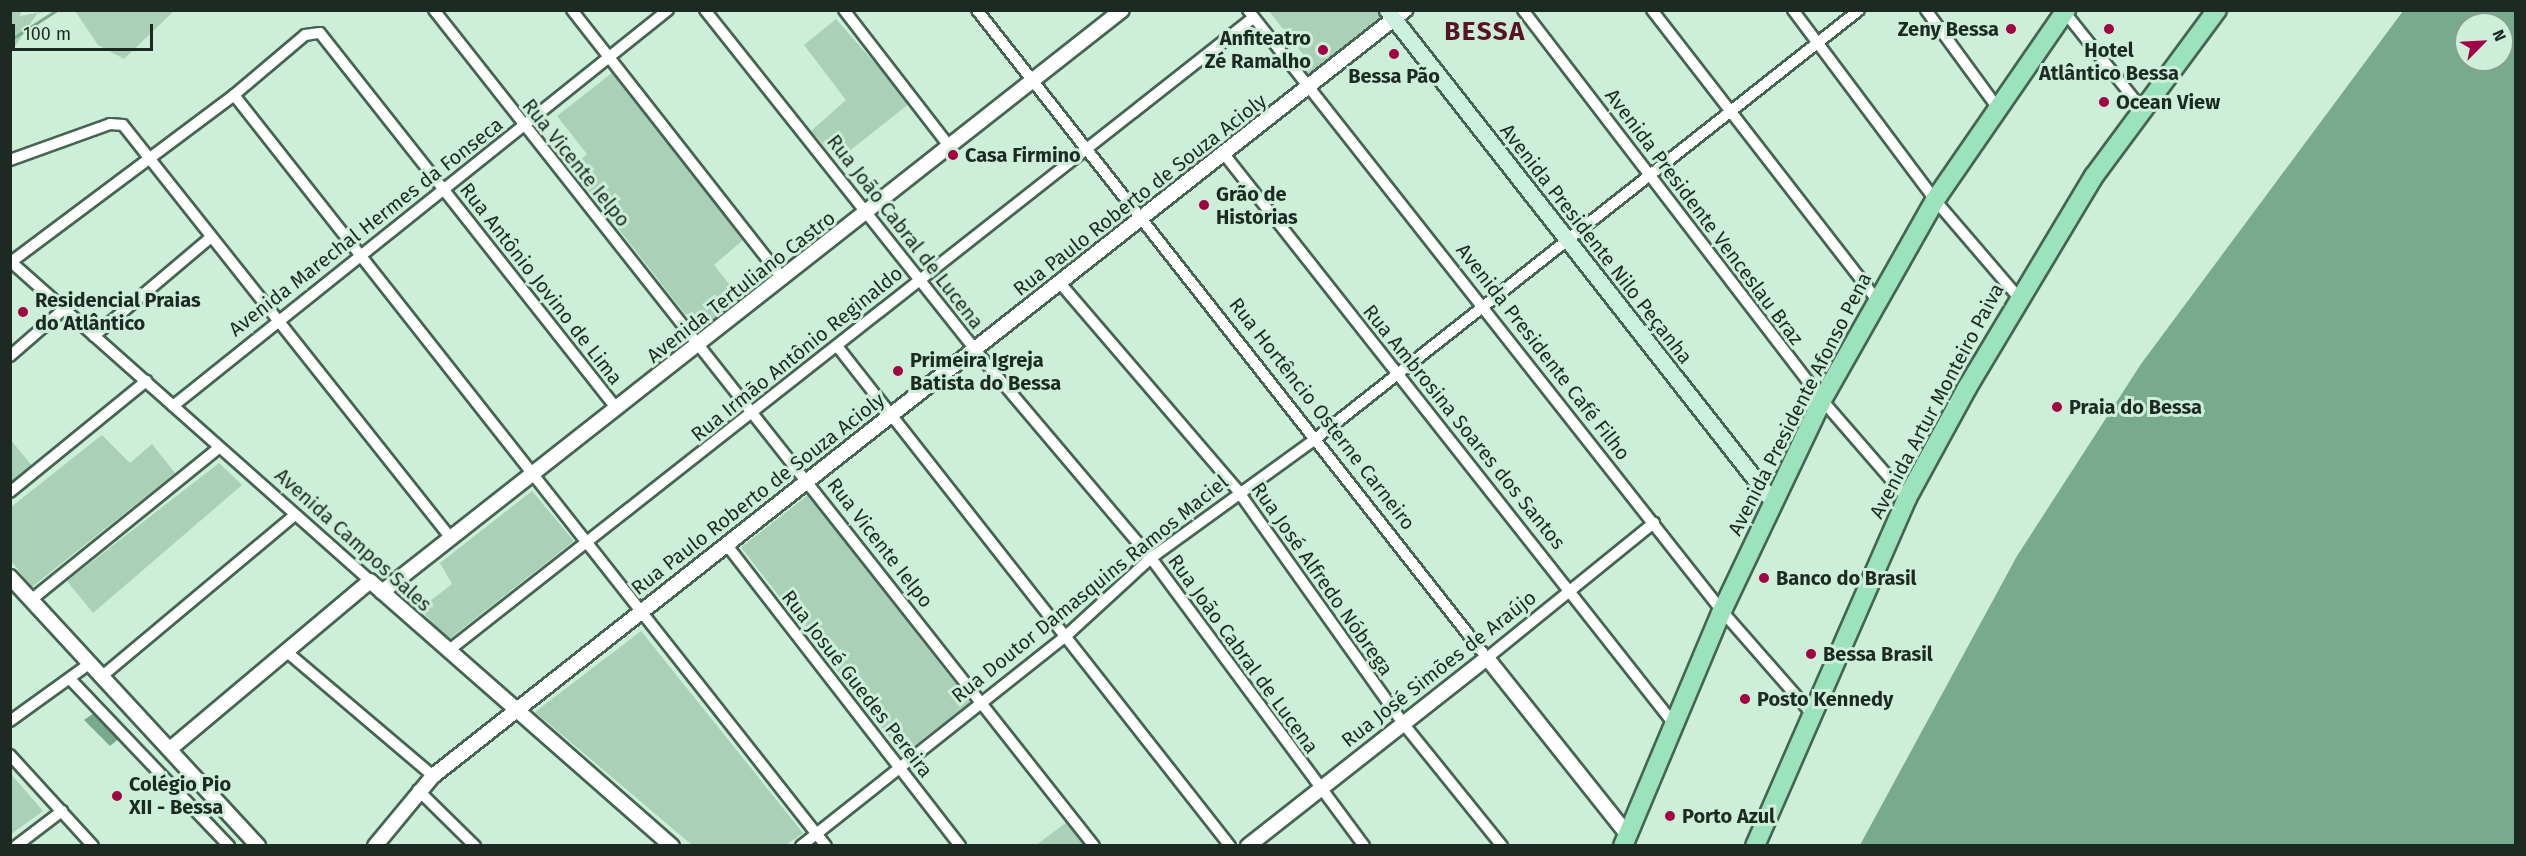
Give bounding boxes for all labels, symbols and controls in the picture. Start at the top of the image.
scale bar [15,12,156,50]
north arrow [2454,12,2514,72]
district label: BESSA [1444,16,1526,48]
place label: Zeny Bessa [1898,17,1999,41]
marker: Zeny Bessa [2004,22,2018,36]
marker: Hotel Atlântico Bessa [2102,22,2116,36]
text: 100 m [23,23,71,45]
place label: Anfiteatro Zé Ramalho [1205,27,1311,74]
text: N [2488,27,2510,44]
place label: Hotel Atlântico Bessa [2039,38,2179,85]
marker: Anfiteatro Zé Ramalho [1316,43,1330,57]
marker: Bessa Pão [1387,47,1401,61]
place label: Bessa Pão [1348,64,1440,88]
street label: Avenida Presidente Venceslau Braz [1600,84,1808,350]
street label: Rua Paulo Roberto de Souza Acioly [1009,89,1271,301]
place label: Ocean View [2116,90,2220,114]
street label: Rua Vicente Ielpo [517,94,635,232]
marker: Ocean View [2097,95,2111,109]
street label: Avenida Marechal Hermes da Fonseca [224,112,508,342]
street label: Avenida Presidente Nilo Peçanha [1495,119,1697,369]
street label: Rua João Cabral de Lucena [822,130,988,334]
place label: Casa Firmino [965,143,1081,167]
marker: Casa Firmino [946,148,960,162]
street label: Rua Antônio Jovino de Lima [455,178,627,390]
place label: Grão de Historias [1216,182,1298,229]
marker: Grão de Historias [1197,198,1211,212]
street label: Avenida Tertuliano Castro [642,206,840,368]
street label: Avenida Presidente Café Filho [1451,239,1635,465]
street label: Rua Irmão Antônio Reginaldo [686,261,908,447]
street label: Avenida Presidente Afonso Pena [1723,269,1877,539]
street label: Avenida Artur Monteiro Paiva [1865,279,2009,523]
place label: Residencial Praias do Atlântico [35,288,201,335]
street label: Rua Hortêncio Osterne Carneiro [1224,293,1420,535]
street label: Rua Ambrosina Soares dos Santos [1358,300,1570,554]
marker: Residencial Praias do Atlântico [16,305,30,319]
place label: Primeira Igreja Batista do Bessa [910,348,1061,395]
marker: Primeira Igreja Batista do Bessa [891,364,905,378]
street label: Rua Paulo Roberto de Souza Acioly [627,388,889,600]
place label: Praia do Bessa [2069,395,2202,419]
marker: Praia do Bessa [2050,400,2064,414]
street label: Avenida Campos Sales [270,463,436,617]
street label: Rua Doutor Damasquins Ramos Maciel [947,470,1233,708]
street label: Rua Vicente Ielpo [822,473,938,613]
street label: Rua José Alfredo Nóbrega [1246,478,1398,680]
street label: Rua João Cabral de Lucena [1163,550,1323,758]
place label: Banco do Brasil [1776,566,1917,590]
marker: Banco do Brasil [1757,571,1771,585]
street label: Rua José Simões de Araújo [1337,585,1541,753]
street label: Rua Josué Guedes Pereira [776,586,938,782]
place label: Bessa Brasil [1823,642,1933,666]
marker: Bessa Brasil [1804,647,1818,661]
place label: Posto Kennedy [1757,687,1893,711]
marker: Posto Kennedy [1738,692,1752,706]
place label: Colégio Pio XII - Bessa [129,772,231,819]
marker: Colégio Pio XII - Bessa [110,789,124,803]
place label: Porto Azul [1682,804,1775,828]
marker: Porto Azul [1663,809,1677,823]

